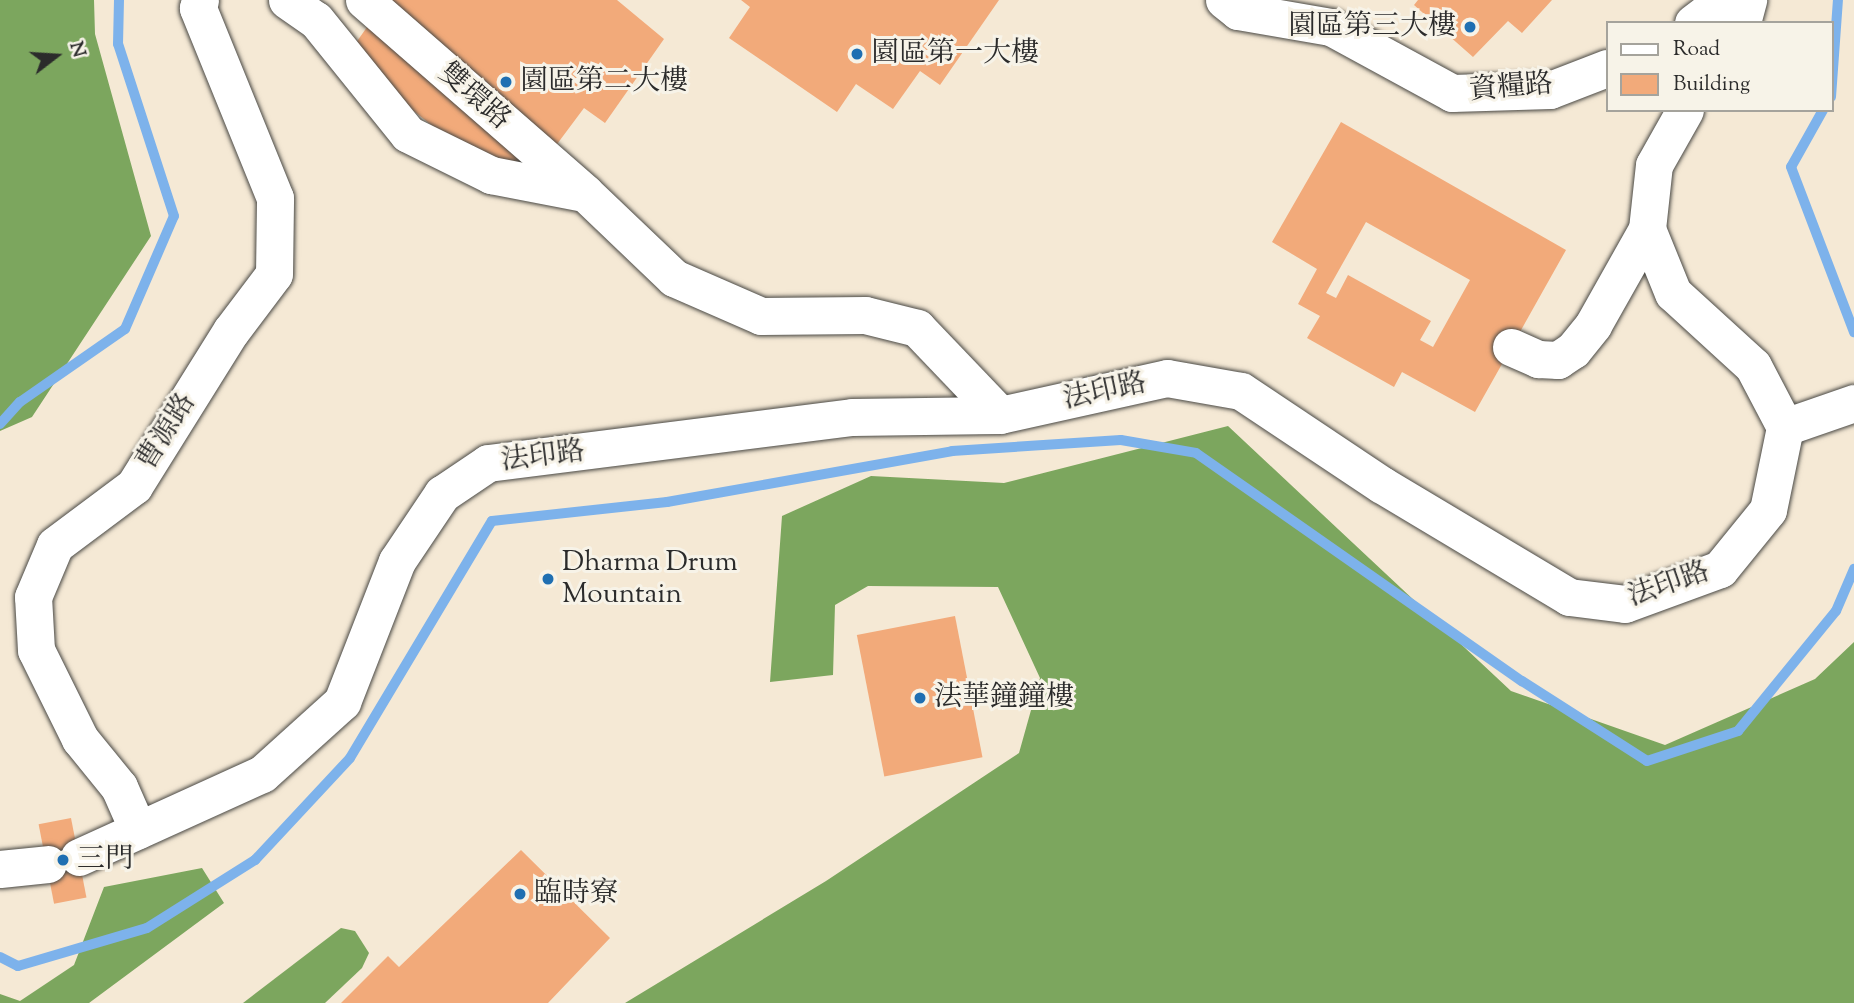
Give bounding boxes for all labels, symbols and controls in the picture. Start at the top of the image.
place label: 園區第三大樓 [1288,10,1456,44]
marker: 園區第三大樓 [1462,19,1478,35]
north arrow [21,21,91,91]
legend [1605,21,1833,112]
text: Road [1673,35,1720,65]
place label: 園區第一大樓 [871,37,1039,71]
text: N [61,39,92,61]
marker: 園區第一大樓 [849,46,865,62]
street label: 雙環路 [431,57,517,137]
place label: 園區第二大樓 [520,65,688,99]
street label: 資糧路 [1468,68,1554,108]
text: Building [1673,70,1750,100]
marker: 園區第二大樓 [498,74,514,90]
street label: 法印路 [1060,367,1150,417]
street label: 曹源路 [130,387,204,477]
street label: 法印路 [499,435,587,479]
place label: Dharma Drum Mountain [562,546,738,612]
street label: 法印路 [1624,555,1714,615]
marker: Dharma Drum Mountain [540,571,556,587]
place label: 法華鐘鐘樓 [934,681,1074,715]
marker: 法華鐘鐘樓 [912,690,928,706]
place label: 三門 [77,843,133,877]
marker: 三門 [55,852,71,868]
place label: 臨時寮 [534,877,618,911]
marker: 臨時寮 [512,886,528,902]

